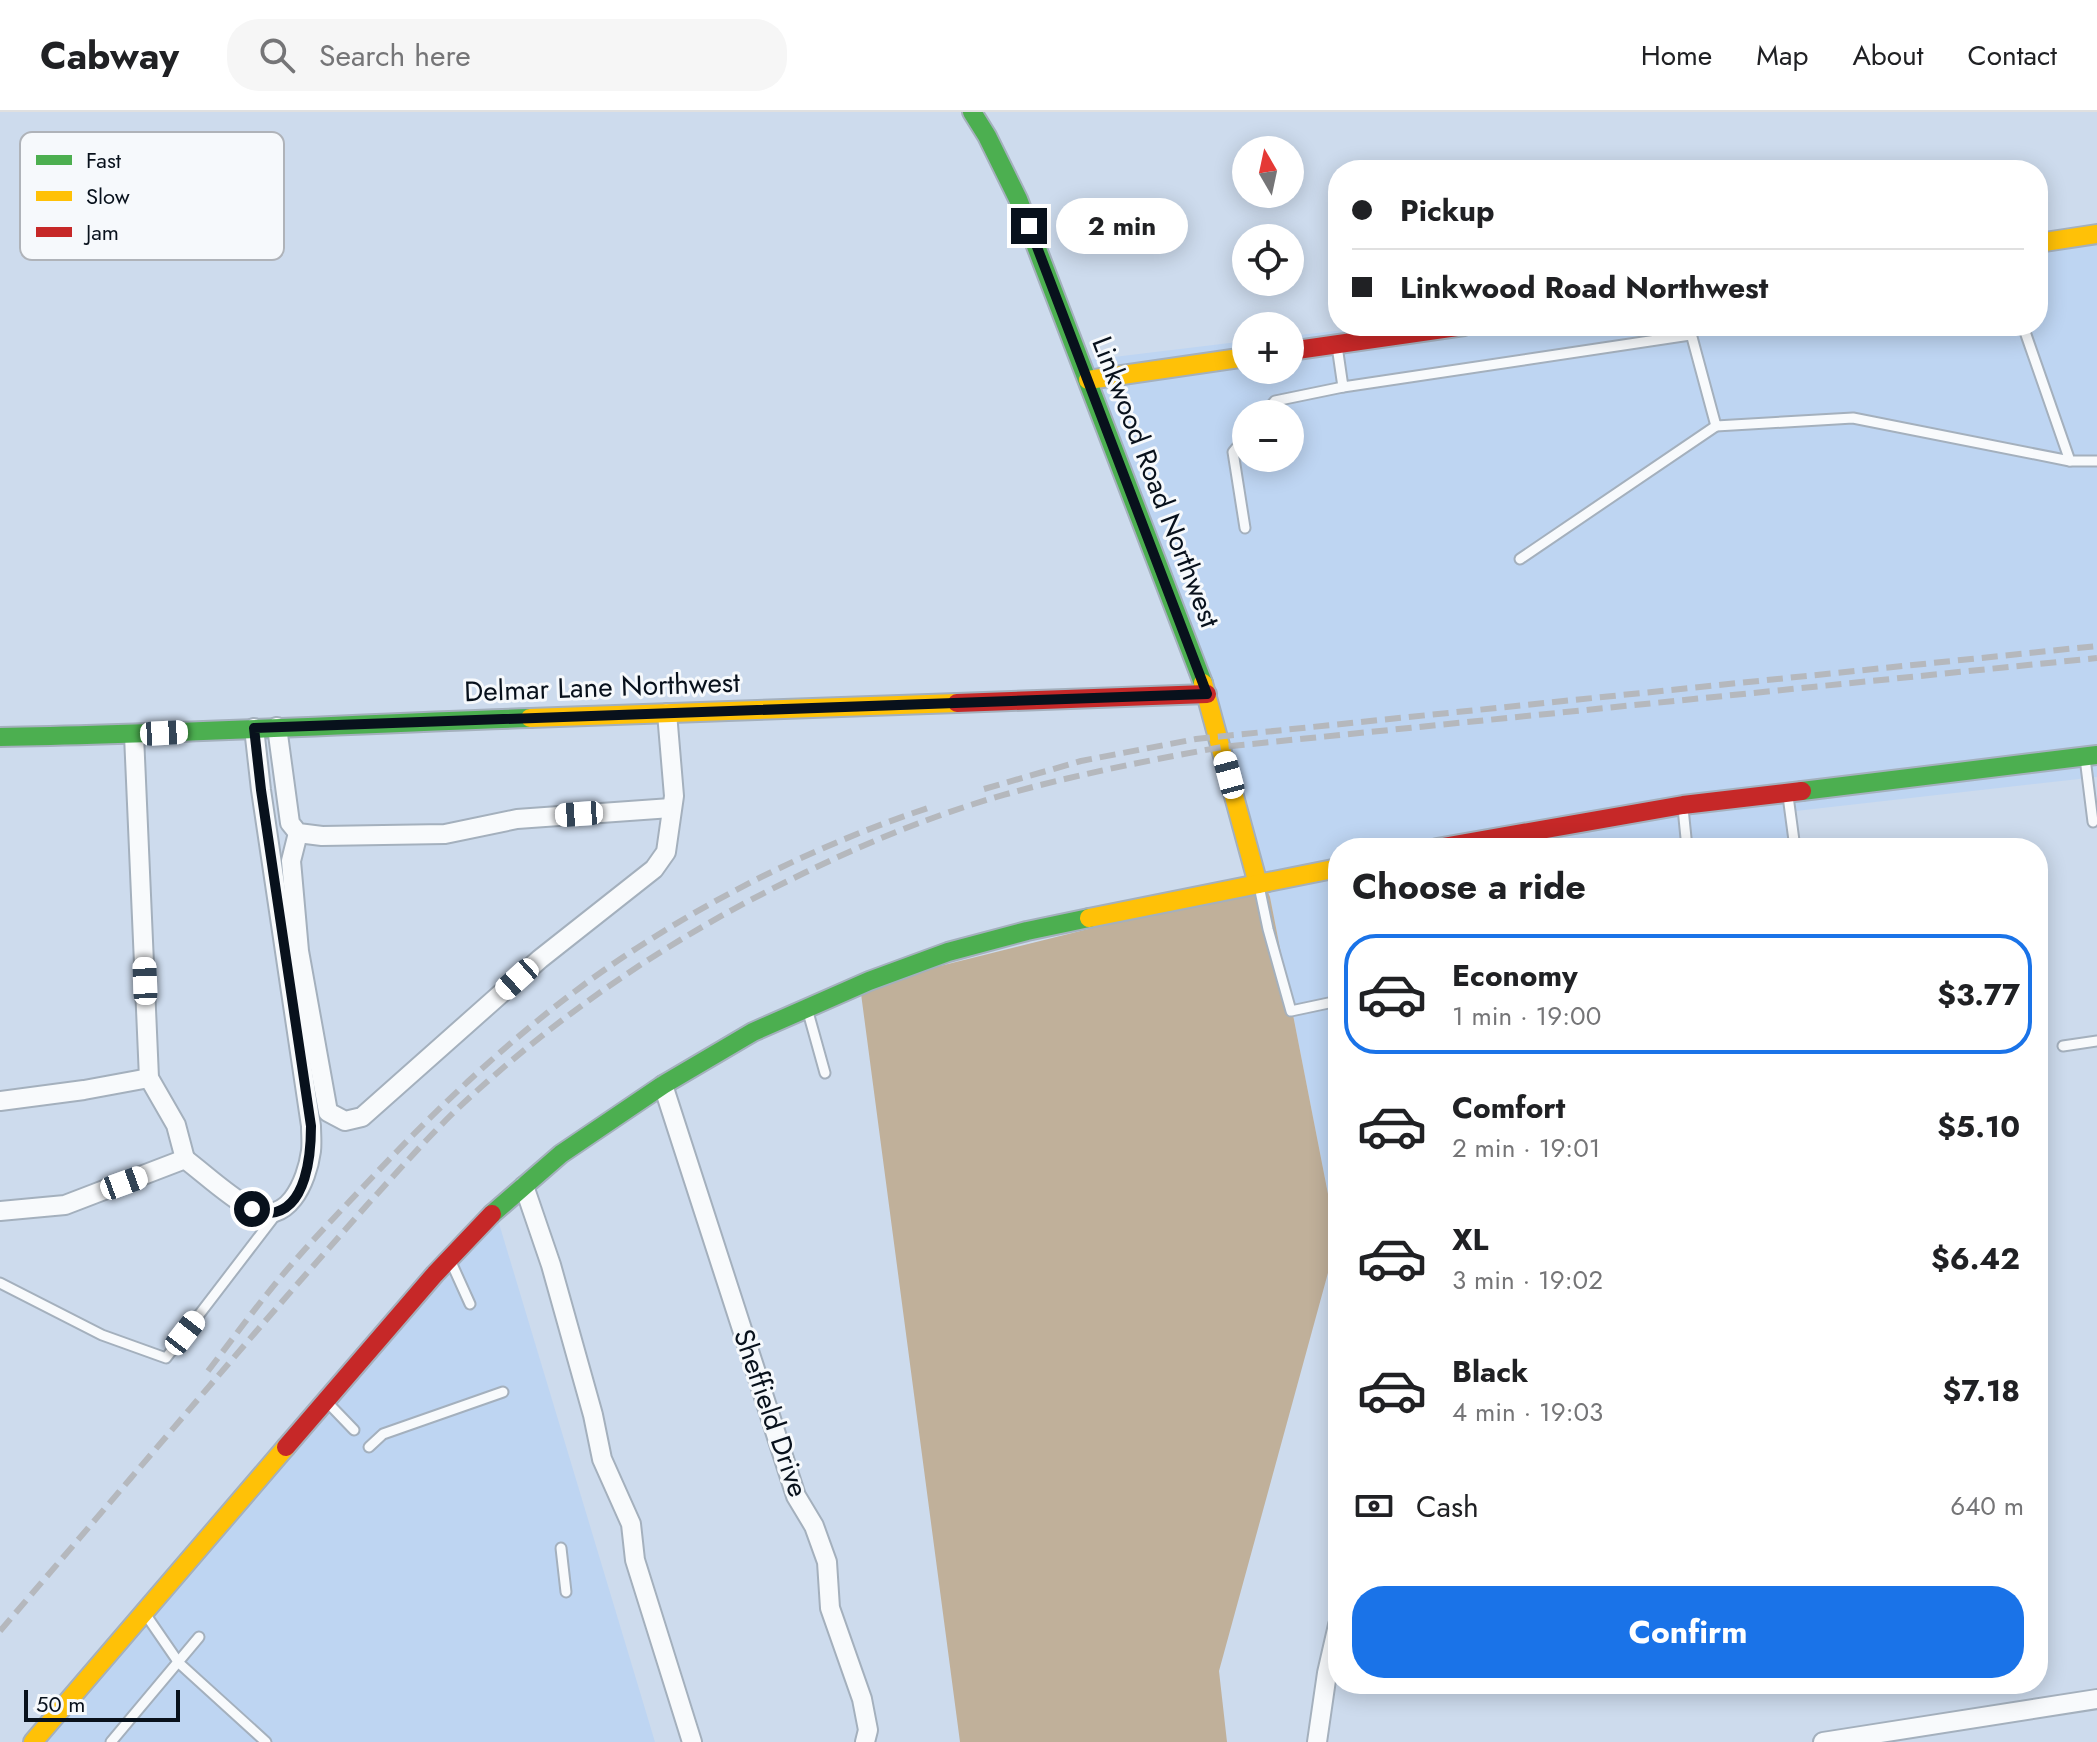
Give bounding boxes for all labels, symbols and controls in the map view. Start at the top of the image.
search box [227,19,787,91]
text: Cabway [40,28,179,83]
icon: search [255,33,299,77]
text: Search here [319,34,471,77]
text: Home [1641,35,1712,76]
text: Map [1756,35,1808,76]
text: About [1852,35,1924,76]
text: Contact [1968,35,2057,76]
legend [20,132,284,260]
north arrow [1232,136,1304,208]
map controls [1232,136,1304,472]
text: Fast [86,144,122,176]
text: Slow [86,180,130,212]
text: Pickup [1400,189,1495,232]
callout: 2 min [1057,198,1189,254]
text: 2 min [1088,207,1156,245]
route end [1011,208,1047,244]
text: Jam [83,216,119,248]
button: locate [1232,224,1304,296]
text: Linkwood Road Northwest [1400,266,1768,309]
button: + [1232,312,1304,384]
street label: Linkwood Road Northwest [1082,331,1231,634]
button: − [1232,400,1304,472]
street label: Delmar Lane Northwest [464,662,741,712]
car [139,720,189,746]
car [1211,749,1247,801]
car [554,800,604,828]
text: Choose a ride [1352,860,1586,912]
car [491,954,543,1004]
text: Economy [1452,954,1578,997]
car [132,957,158,1005]
icon: car [1356,958,1428,1030]
text: $3.77 [1937,973,2020,1016]
text: 1 min · 19:00 [1452,997,1601,1035]
text: Comfort [1452,1086,1565,1129]
icon: car [1356,1090,1428,1162]
text: $5.10 [1937,1105,2020,1148]
text: 2 min · 19:01 [1452,1129,1600,1167]
car [97,1164,151,1202]
route start [234,1191,270,1227]
text: XL [1452,1218,1488,1261]
icon: car [1356,1222,1428,1294]
text: $6.42 [1931,1237,2020,1280]
text: 3 min · 19:02 [1452,1261,1603,1299]
car [161,1307,209,1359]
street label: Sheffield Drive [723,1323,819,1503]
text: Black [1452,1350,1528,1393]
icon: car [1356,1354,1428,1426]
text: $7.18 [1943,1369,2020,1412]
text: 4 min · 19:03 [1452,1393,1603,1431]
icon: cash [1352,1484,1396,1528]
text: Cash [1416,1485,1479,1528]
text: 640 m [1950,1487,2024,1525]
button: Confirm [1352,1586,2024,1678]
scale bar [24,1686,180,1722]
text: 50 m [36,1688,85,1720]

